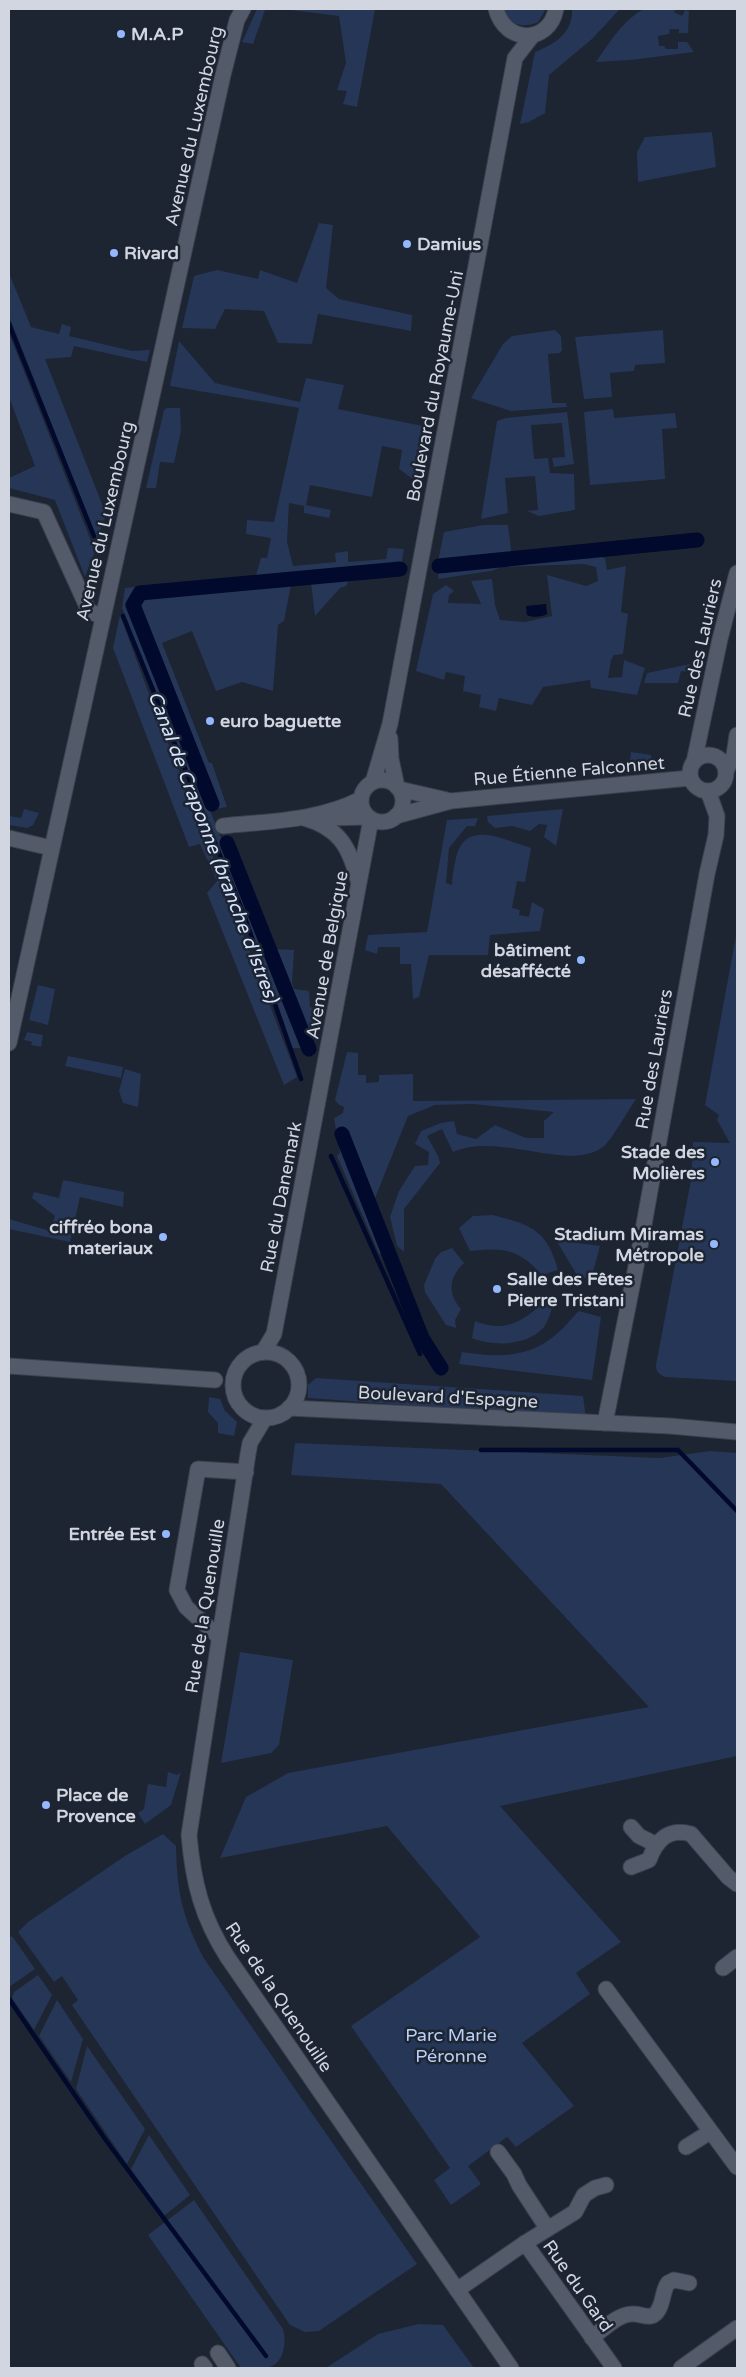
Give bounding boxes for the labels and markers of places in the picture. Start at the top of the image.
place label: M.A.P [131,23,183,45]
marker: M.A.P [115,28,127,40]
place label: Damius [417,233,481,255]
marker: Damius [401,238,413,250]
place label: Rivard [124,242,179,264]
marker: Rivard [108,247,120,259]
place label: euro baguette [220,710,341,732]
marker: euro baguette [204,715,216,727]
place label: bâtiment désaffécté [481,939,571,982]
marker: bâtiment désaffécté [575,954,587,966]
place label: Stade des Molières [621,1141,705,1184]
marker: Stade des Molières [709,1156,721,1168]
place label: ciffréo bona materiaux [49,1216,153,1259]
place label: Stadium Miramas Métropole [554,1223,704,1266]
marker: ciffréo bona materiaux [157,1231,169,1243]
marker: Stadium Miramas Métropole [708,1238,720,1250]
place label: Salle des Fêtes Pierre Tristani [507,1268,633,1311]
marker: Salle des Fêtes Pierre Tristani [491,1283,503,1295]
place label: Entrée Est [69,1523,156,1545]
marker: Entrée Est [160,1528,172,1540]
place label: Place de Provence [56,1784,136,1827]
marker: Place de Provence [40,1799,52,1811]

